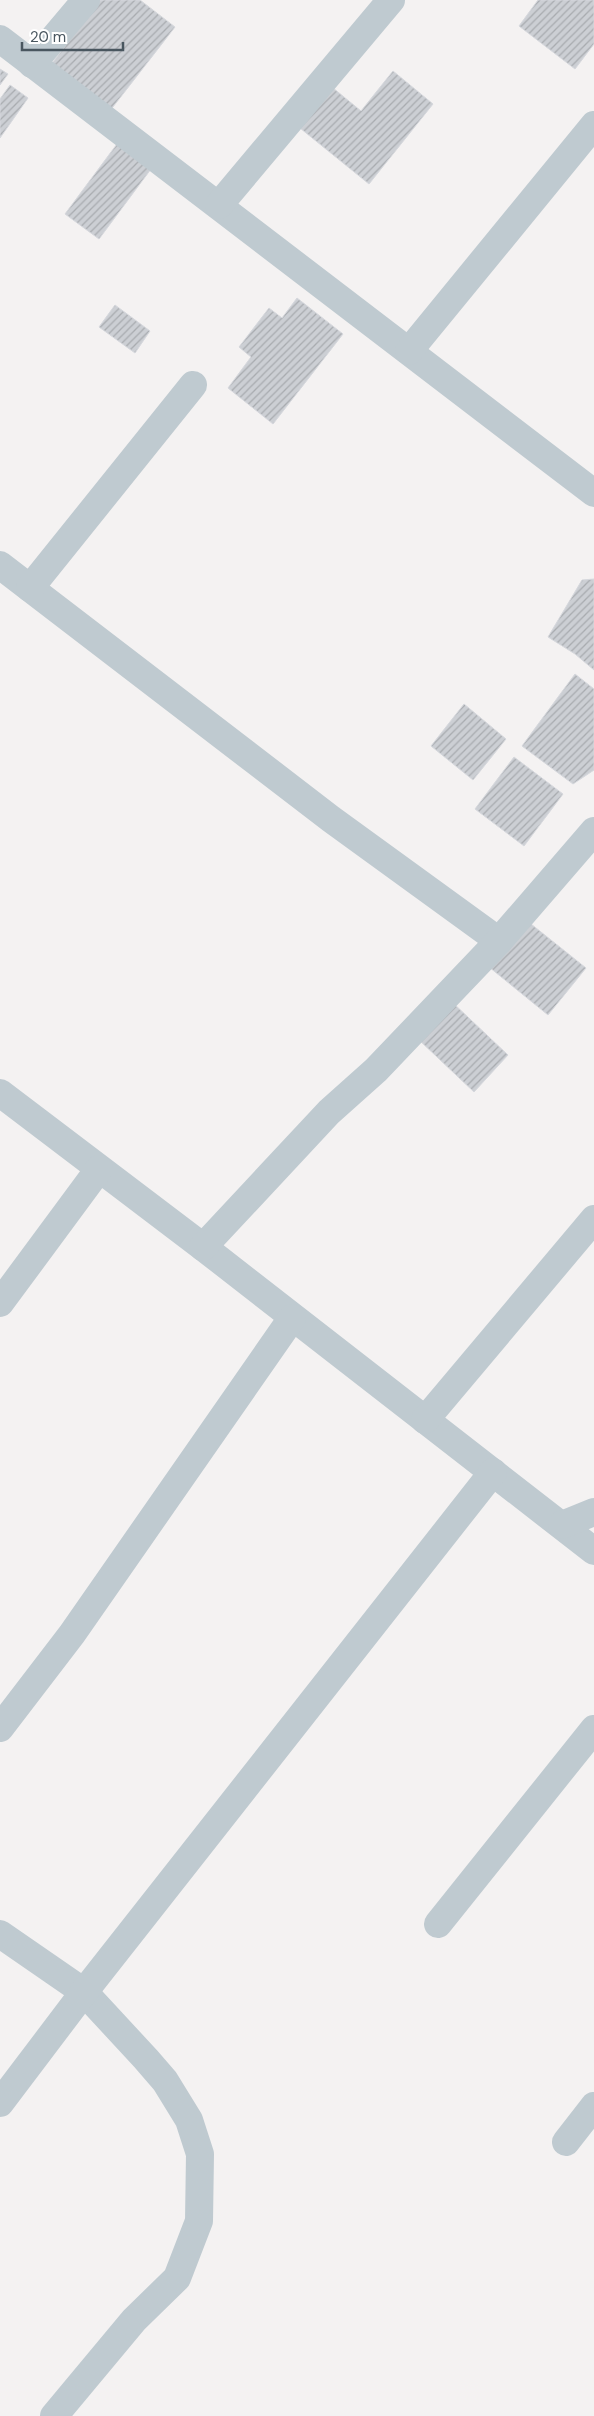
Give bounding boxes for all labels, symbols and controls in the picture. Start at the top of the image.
scale bar [22,20,124,52]
text: 20 m [30,27,66,47]

